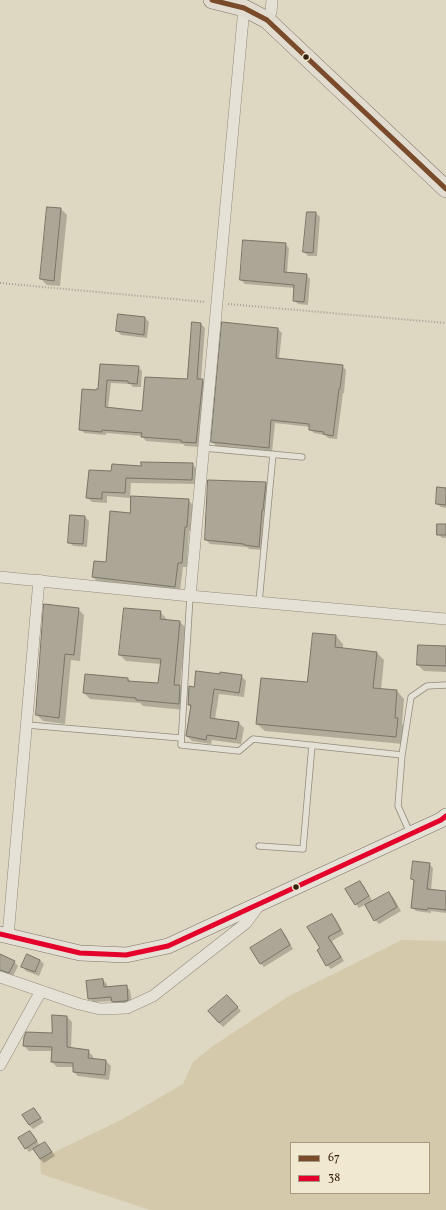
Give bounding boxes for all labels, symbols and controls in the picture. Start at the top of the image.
unlabelled marker [301,52,311,62]
unlabelled marker [291,882,301,892]
legend [290,1142,430,1194]
text: 67 [328,1150,340,1166]
text: 38 [328,1170,340,1186]

